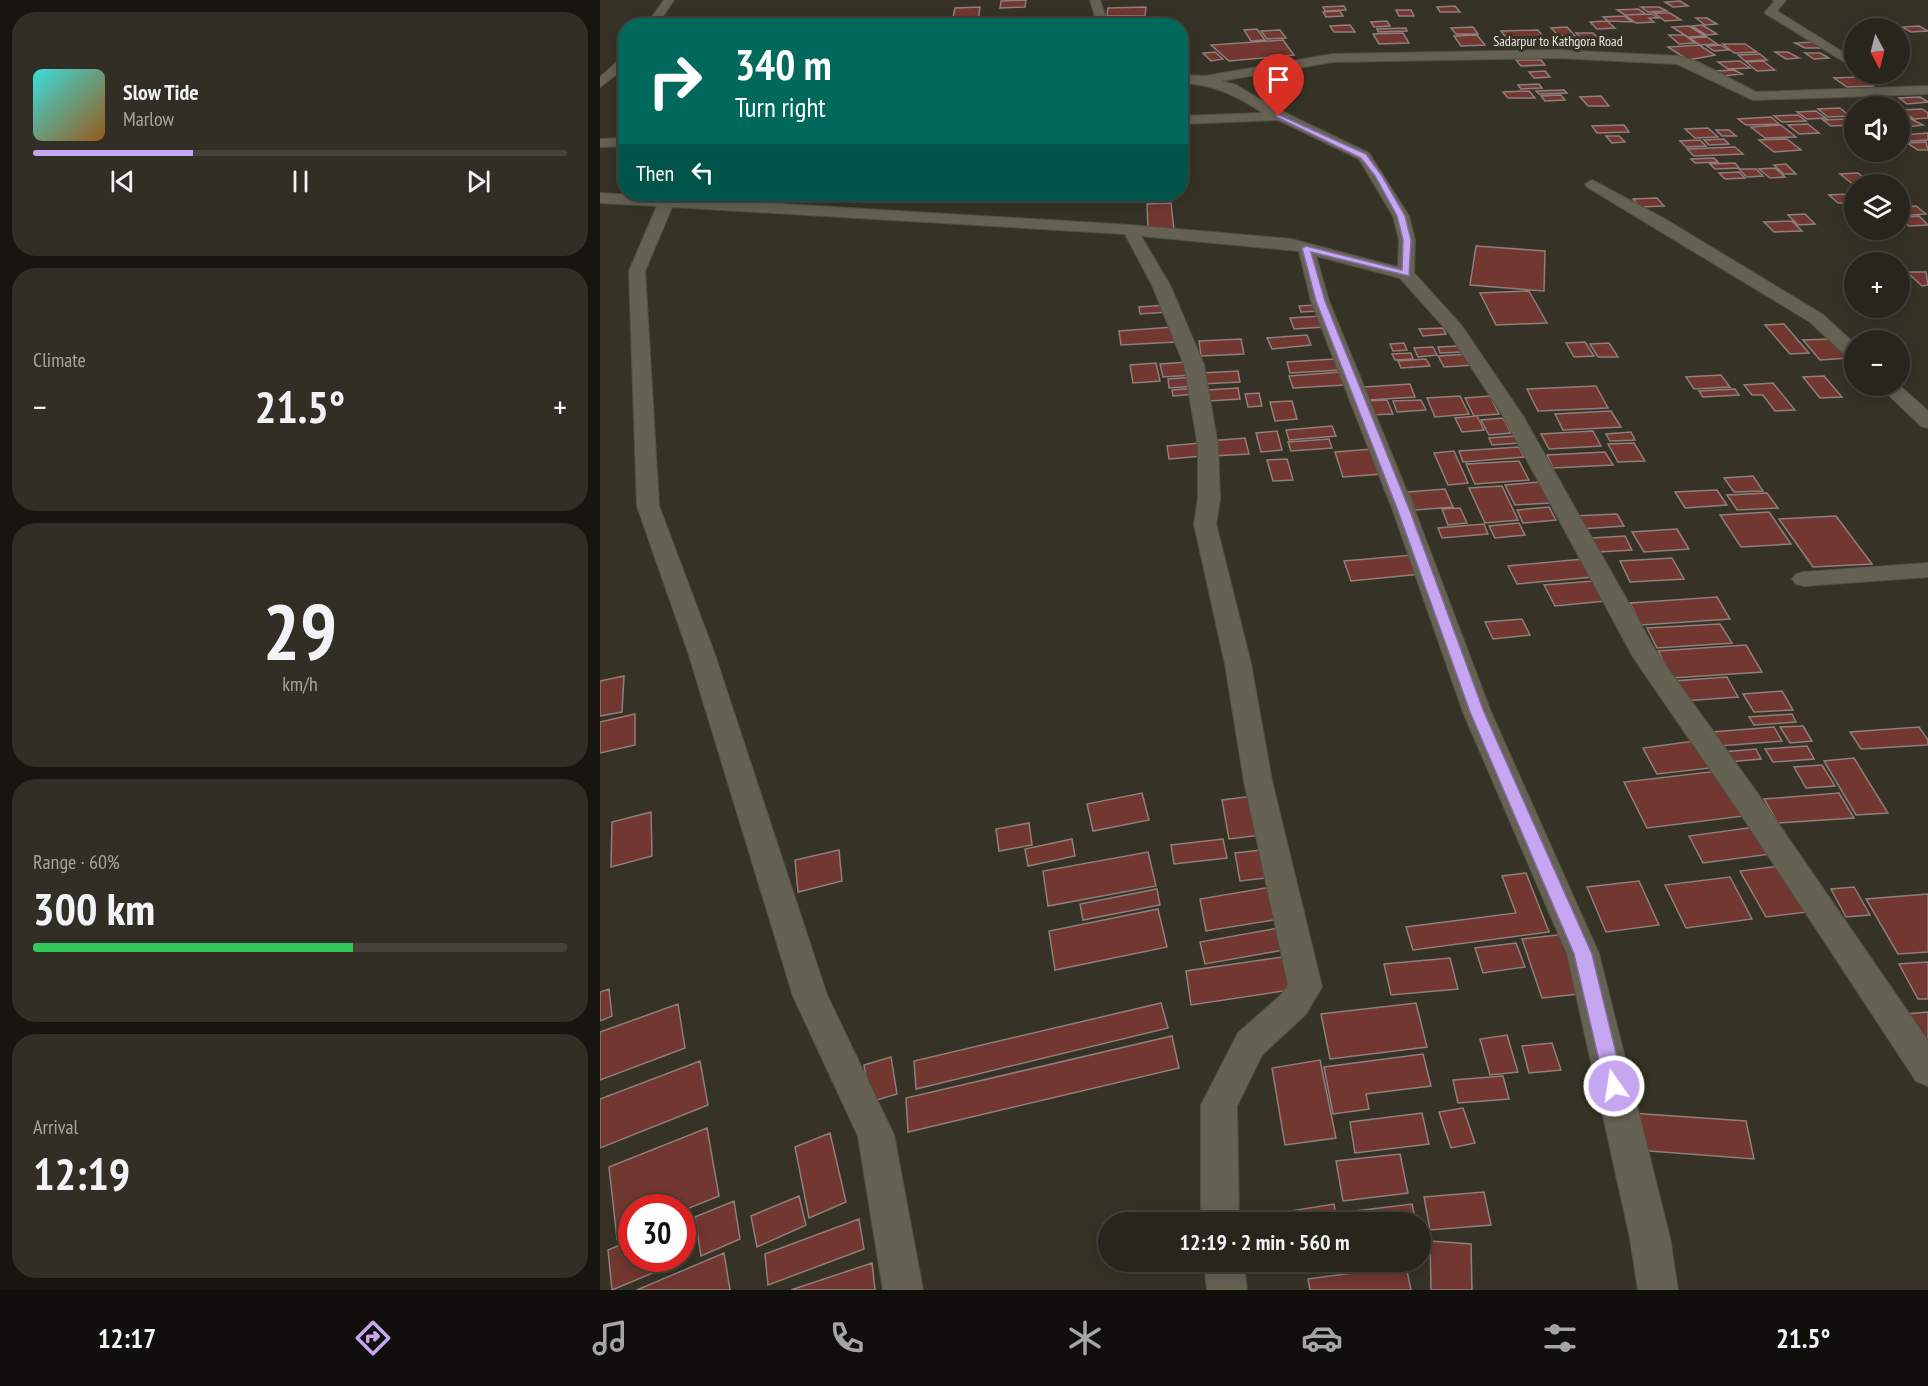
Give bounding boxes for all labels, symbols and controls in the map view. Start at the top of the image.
north arrow [1844,18,1910,84]
map controls [1844,18,1910,396]
street label: Sadarpur to Kathgora Road [1493,32,1623,50]
text: 340 m [735,37,832,92]
icon: right [636,42,714,120]
pin [1253,54,1304,116]
icon: arrive [1262,63,1295,96]
text: Slow Tide [123,78,199,106]
text: Turn right [735,90,826,124]
button: sound [1844,96,1910,162]
text: Marlow [123,106,174,132]
icon: left [686,156,719,189]
text: Then [636,159,674,187]
icon: previous [106,165,139,198]
icon: pause [284,165,317,198]
icon: next [462,165,495,198]
button: layers [1844,174,1910,240]
button: + [1844,252,1910,318]
button: − [1844,330,1910,396]
text: Climate [33,347,86,373]
text: 21.5° [255,377,345,435]
text: − [33,385,47,428]
text: + [553,385,567,428]
text: 29 [263,581,337,682]
text: km/h [282,671,318,697]
text: Range · 60% [33,849,120,875]
text: 300 km [33,879,155,937]
position arrow [1582,1054,1646,1118]
text: Arrival [33,1114,78,1140]
text: 12:19 [33,1144,130,1202]
speed limit sign: 30 [618,1194,696,1272]
text: 12:19 · 2 min · 560 m [1179,1228,1350,1256]
icon: directions [352,1317,394,1359]
icon: music [589,1317,631,1359]
icon: phone [826,1317,868,1359]
icon: climate [1064,1317,1106,1359]
icon: car [1301,1317,1343,1359]
icon: filters [1539,1317,1581,1359]
text: 12:17 [98,1321,156,1355]
text: 21.5° [1776,1321,1830,1355]

